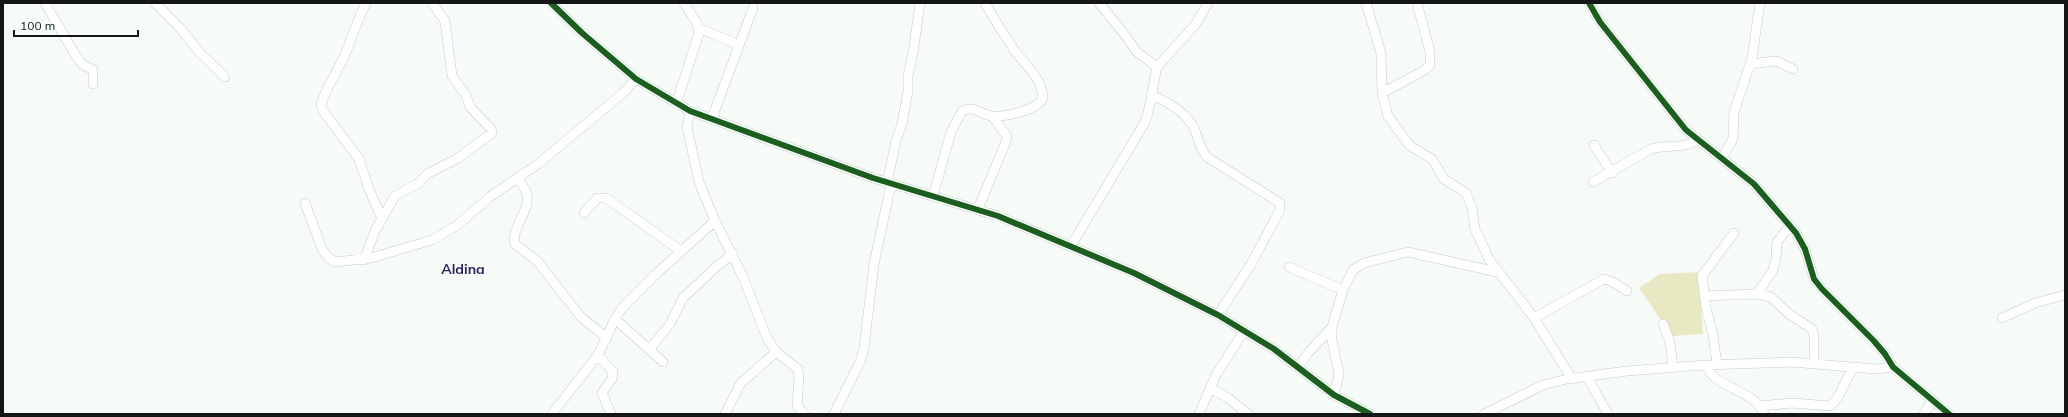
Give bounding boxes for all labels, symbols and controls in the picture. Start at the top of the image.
scale bar [14,12,138,38]
text: 100 m [20,18,55,33]
district label: Aldina [441,260,485,278]

